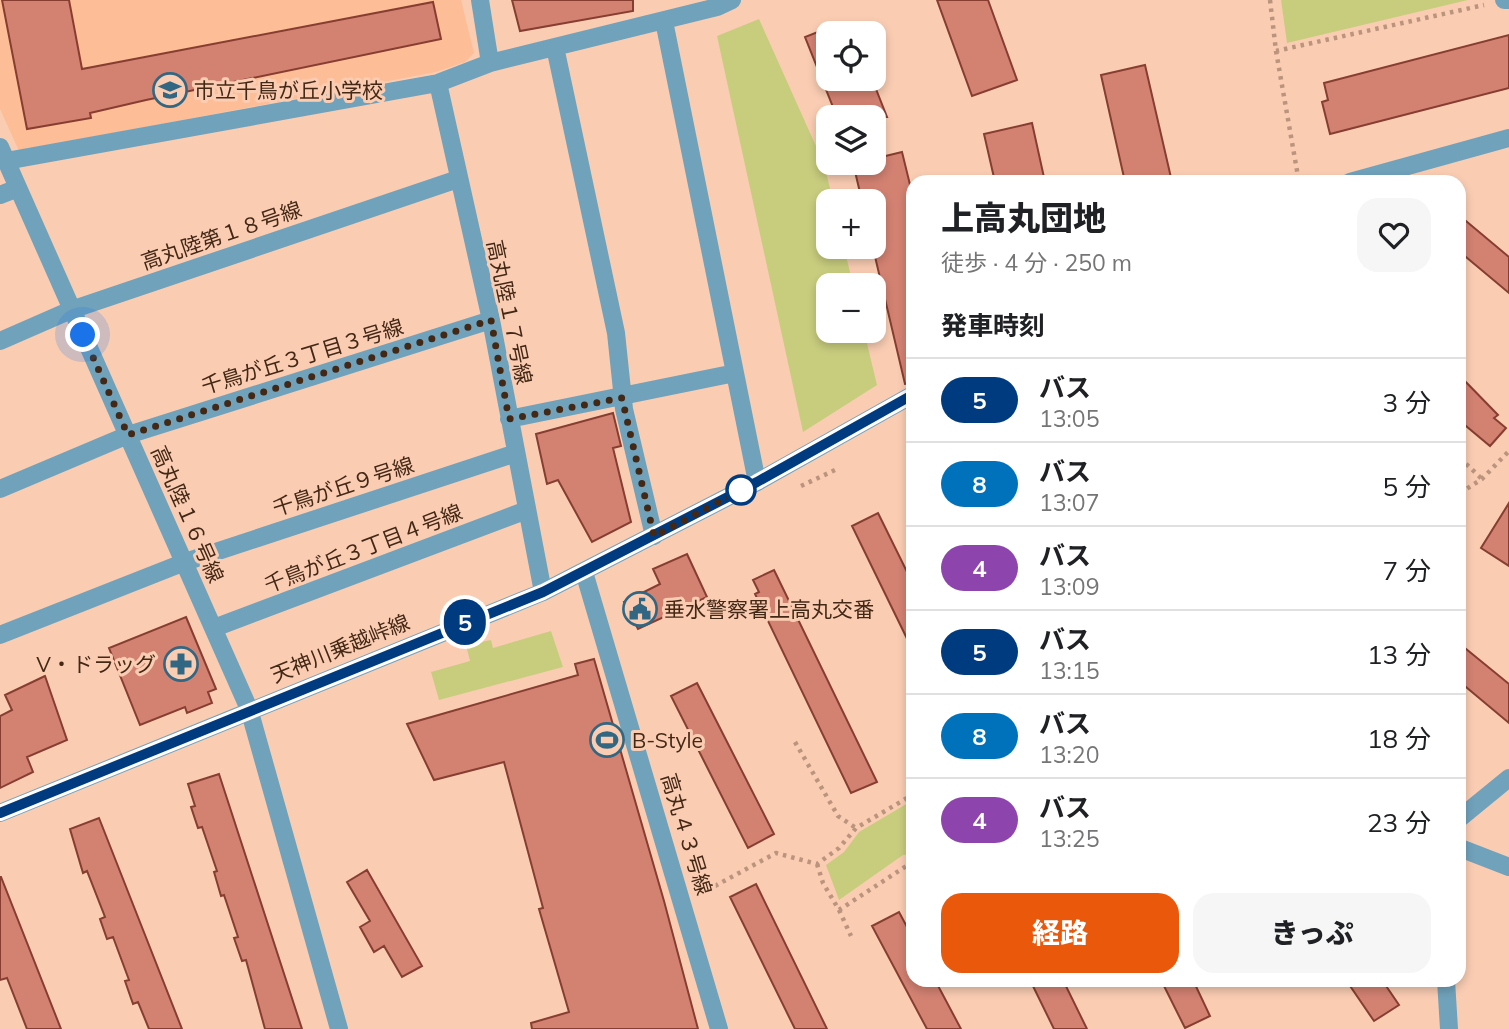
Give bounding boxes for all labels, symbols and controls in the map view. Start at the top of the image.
map controls [816,21,886,343]
button: locate [816,21,886,91]
school or university icon: 市立千鳥が丘小学校 [151,71,189,109]
place label: 市立千鳥が丘小学校 [194,77,383,103]
button: layers [816,105,886,175]
button: + [816,189,886,259]
street label: 高丸陸第１８号線 [137,195,305,275]
text: 上高丸団地 [941,197,1106,238]
button: heart [1357,198,1431,272]
street label: 高丸陸１７号線 [482,237,538,387]
text: 徒歩 · 4 分 · 250 m [941,248,1132,277]
button: − [816,273,886,343]
text: 発車時刻 [941,309,1045,342]
street label: 千鳥が丘３丁目３号線 [198,313,406,399]
your location [65,317,100,352]
text: バス [1039,371,1091,404]
text: 5 [972,385,987,415]
text: 3 分 [1383,386,1431,419]
text: 13:05 [1039,404,1099,433]
street label: 高丸陸１６号線 [146,442,230,586]
street label: 千鳥が丘９号線 [269,451,417,521]
text: バス [1039,455,1091,488]
text: 8 [972,469,987,499]
text: 5 分 [1383,470,1431,503]
unlabelled marker [726,475,756,505]
text: 13:07 [1039,488,1099,517]
street label: 千鳥が丘３丁目４号線 [260,498,466,598]
text: バス [1039,539,1091,572]
text: 4 [972,553,987,583]
text: 7 分 [1383,554,1431,587]
text: 13:09 [1039,572,1099,601]
public building icon: 垂水警察署上高丸交番 [621,590,659,628]
place label: 垂水警察署上高丸交番 [664,596,874,622]
line badge: 5 [442,599,488,645]
text: 5 [458,607,472,637]
street label: 天神川乗越峠線 [267,608,413,688]
text: バス [1039,623,1091,656]
text: 5 [972,637,987,667]
text: 13 分 [1367,638,1431,671]
pharmacy icon: V・ドラッグ [162,645,200,683]
place label: V・ドラッグ [36,651,156,677]
text: 13:15 [1039,656,1099,685]
text: バス [1039,707,1091,740]
sports icon: B-Style [588,721,626,759]
text: 8 [972,721,987,751]
text: 18 分 [1367,722,1431,755]
place label: B-Style [632,727,703,753]
text: 13:20 [1039,740,1099,769]
street label: 高丸４３号線 [656,770,718,898]
text: バス [1039,791,1091,824]
text: 4 [972,805,987,835]
text: 23 分 [1367,806,1431,839]
text: 13:25 [1039,824,1099,853]
button: 経路 [941,893,1179,973]
button: きっぷ [1193,893,1431,973]

